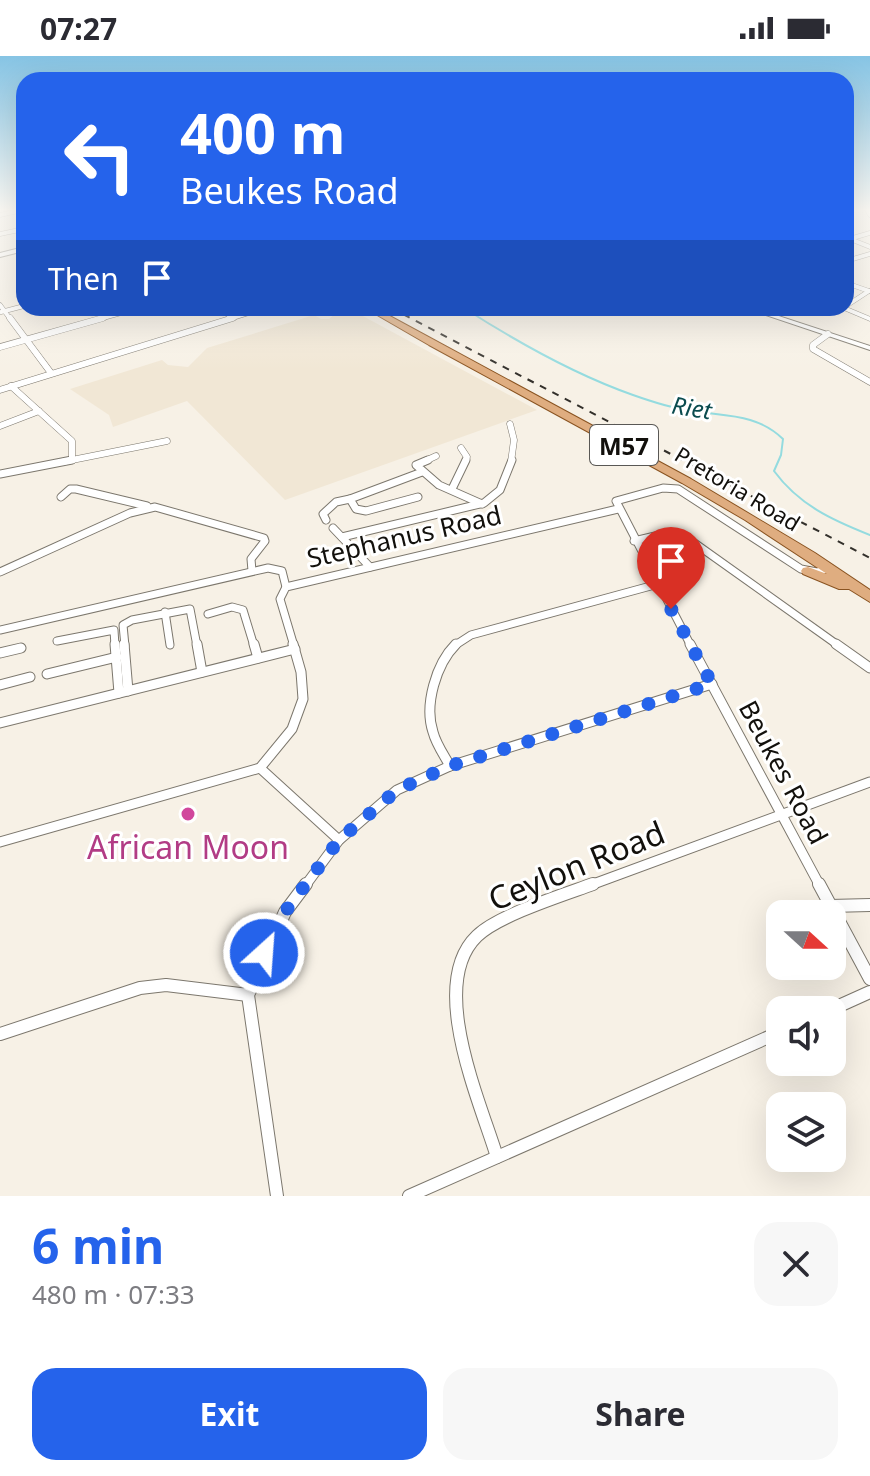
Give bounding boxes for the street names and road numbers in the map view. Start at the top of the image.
road number: M57 [590,425,658,465]
street label: Pretoria Road [670,439,806,537]
street label: Stephanus Road [303,496,505,576]
street label: Beukes Road [731,694,837,850]
street label: Ceylon Road [481,810,671,920]

